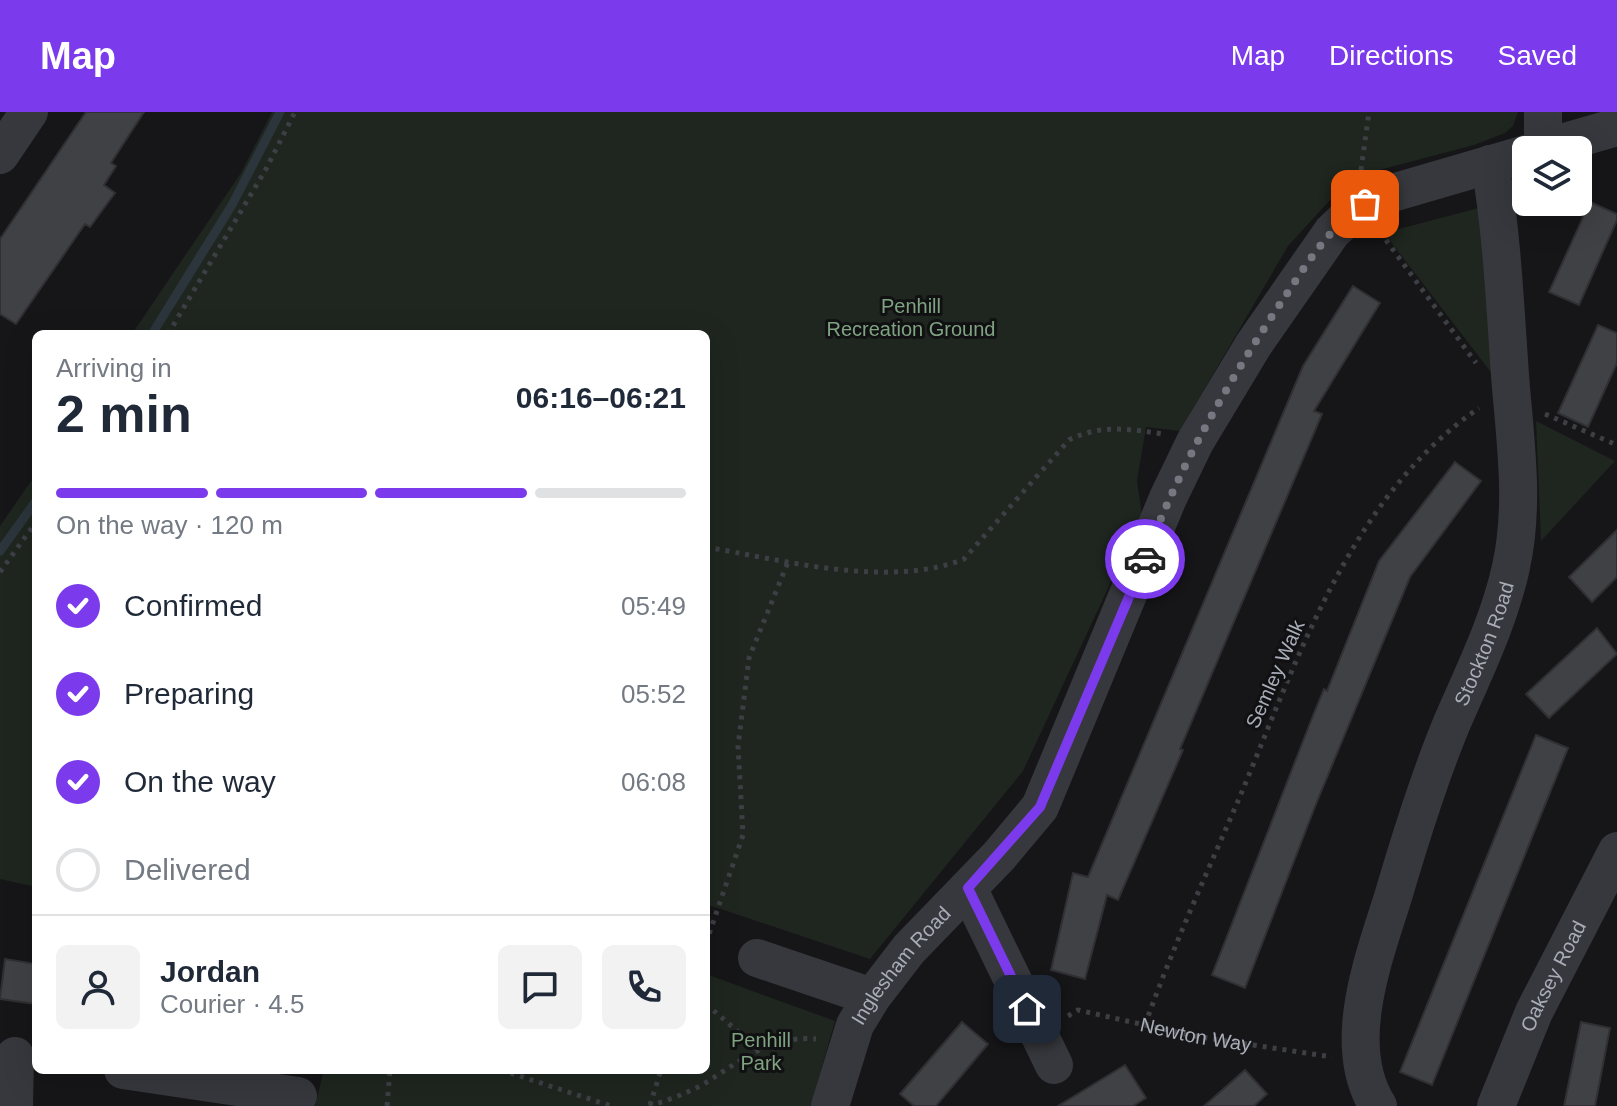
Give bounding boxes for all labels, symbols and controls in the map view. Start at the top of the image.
text: Map [40,35,116,77]
text: Map [1231,40,1285,71]
text: Directions [1329,40,1454,71]
text: Saved [1498,40,1577,71]
map controls [1512,136,1592,216]
button: layers [1512,136,1592,216]
pin [1331,170,1399,238]
icon: bag [1343,182,1387,226]
park label: Penhill Recreation Ground [827,295,995,340]
text: Arriving in [56,353,172,383]
text: 06:16–06:21 [516,381,686,414]
text: 2 min [56,385,192,443]
text: On the way · 120 m [56,510,283,540]
courier [1105,519,1185,599]
icon: car [1123,537,1167,581]
street label: Stockton Road [1450,579,1518,709]
icon: check [56,584,100,628]
text: Confirmed [124,589,262,622]
text: 05:49 [621,591,686,621]
street label: Semley Walk [1241,616,1309,731]
icon: check [56,672,100,716]
text: Preparing [124,677,254,710]
text: 05:52 [621,679,686,709]
icon: check [56,760,100,804]
text: On the way [124,765,276,798]
text: 06:08 [621,767,686,797]
text: Delivered [124,853,251,886]
street label: Inglesham Road [847,902,955,1029]
street label: Oaksey Road [1516,917,1590,1035]
button: person [56,945,140,1029]
button: chat [498,945,582,1029]
button: phone [602,945,686,1029]
text: Jordan [160,955,260,988]
pin [993,975,1061,1043]
icon: home [1005,987,1049,1031]
text: Courier · 4.5 [160,989,305,1019]
street label: Newton Way [1138,1013,1253,1056]
park label: Penhill Park [731,1029,791,1074]

